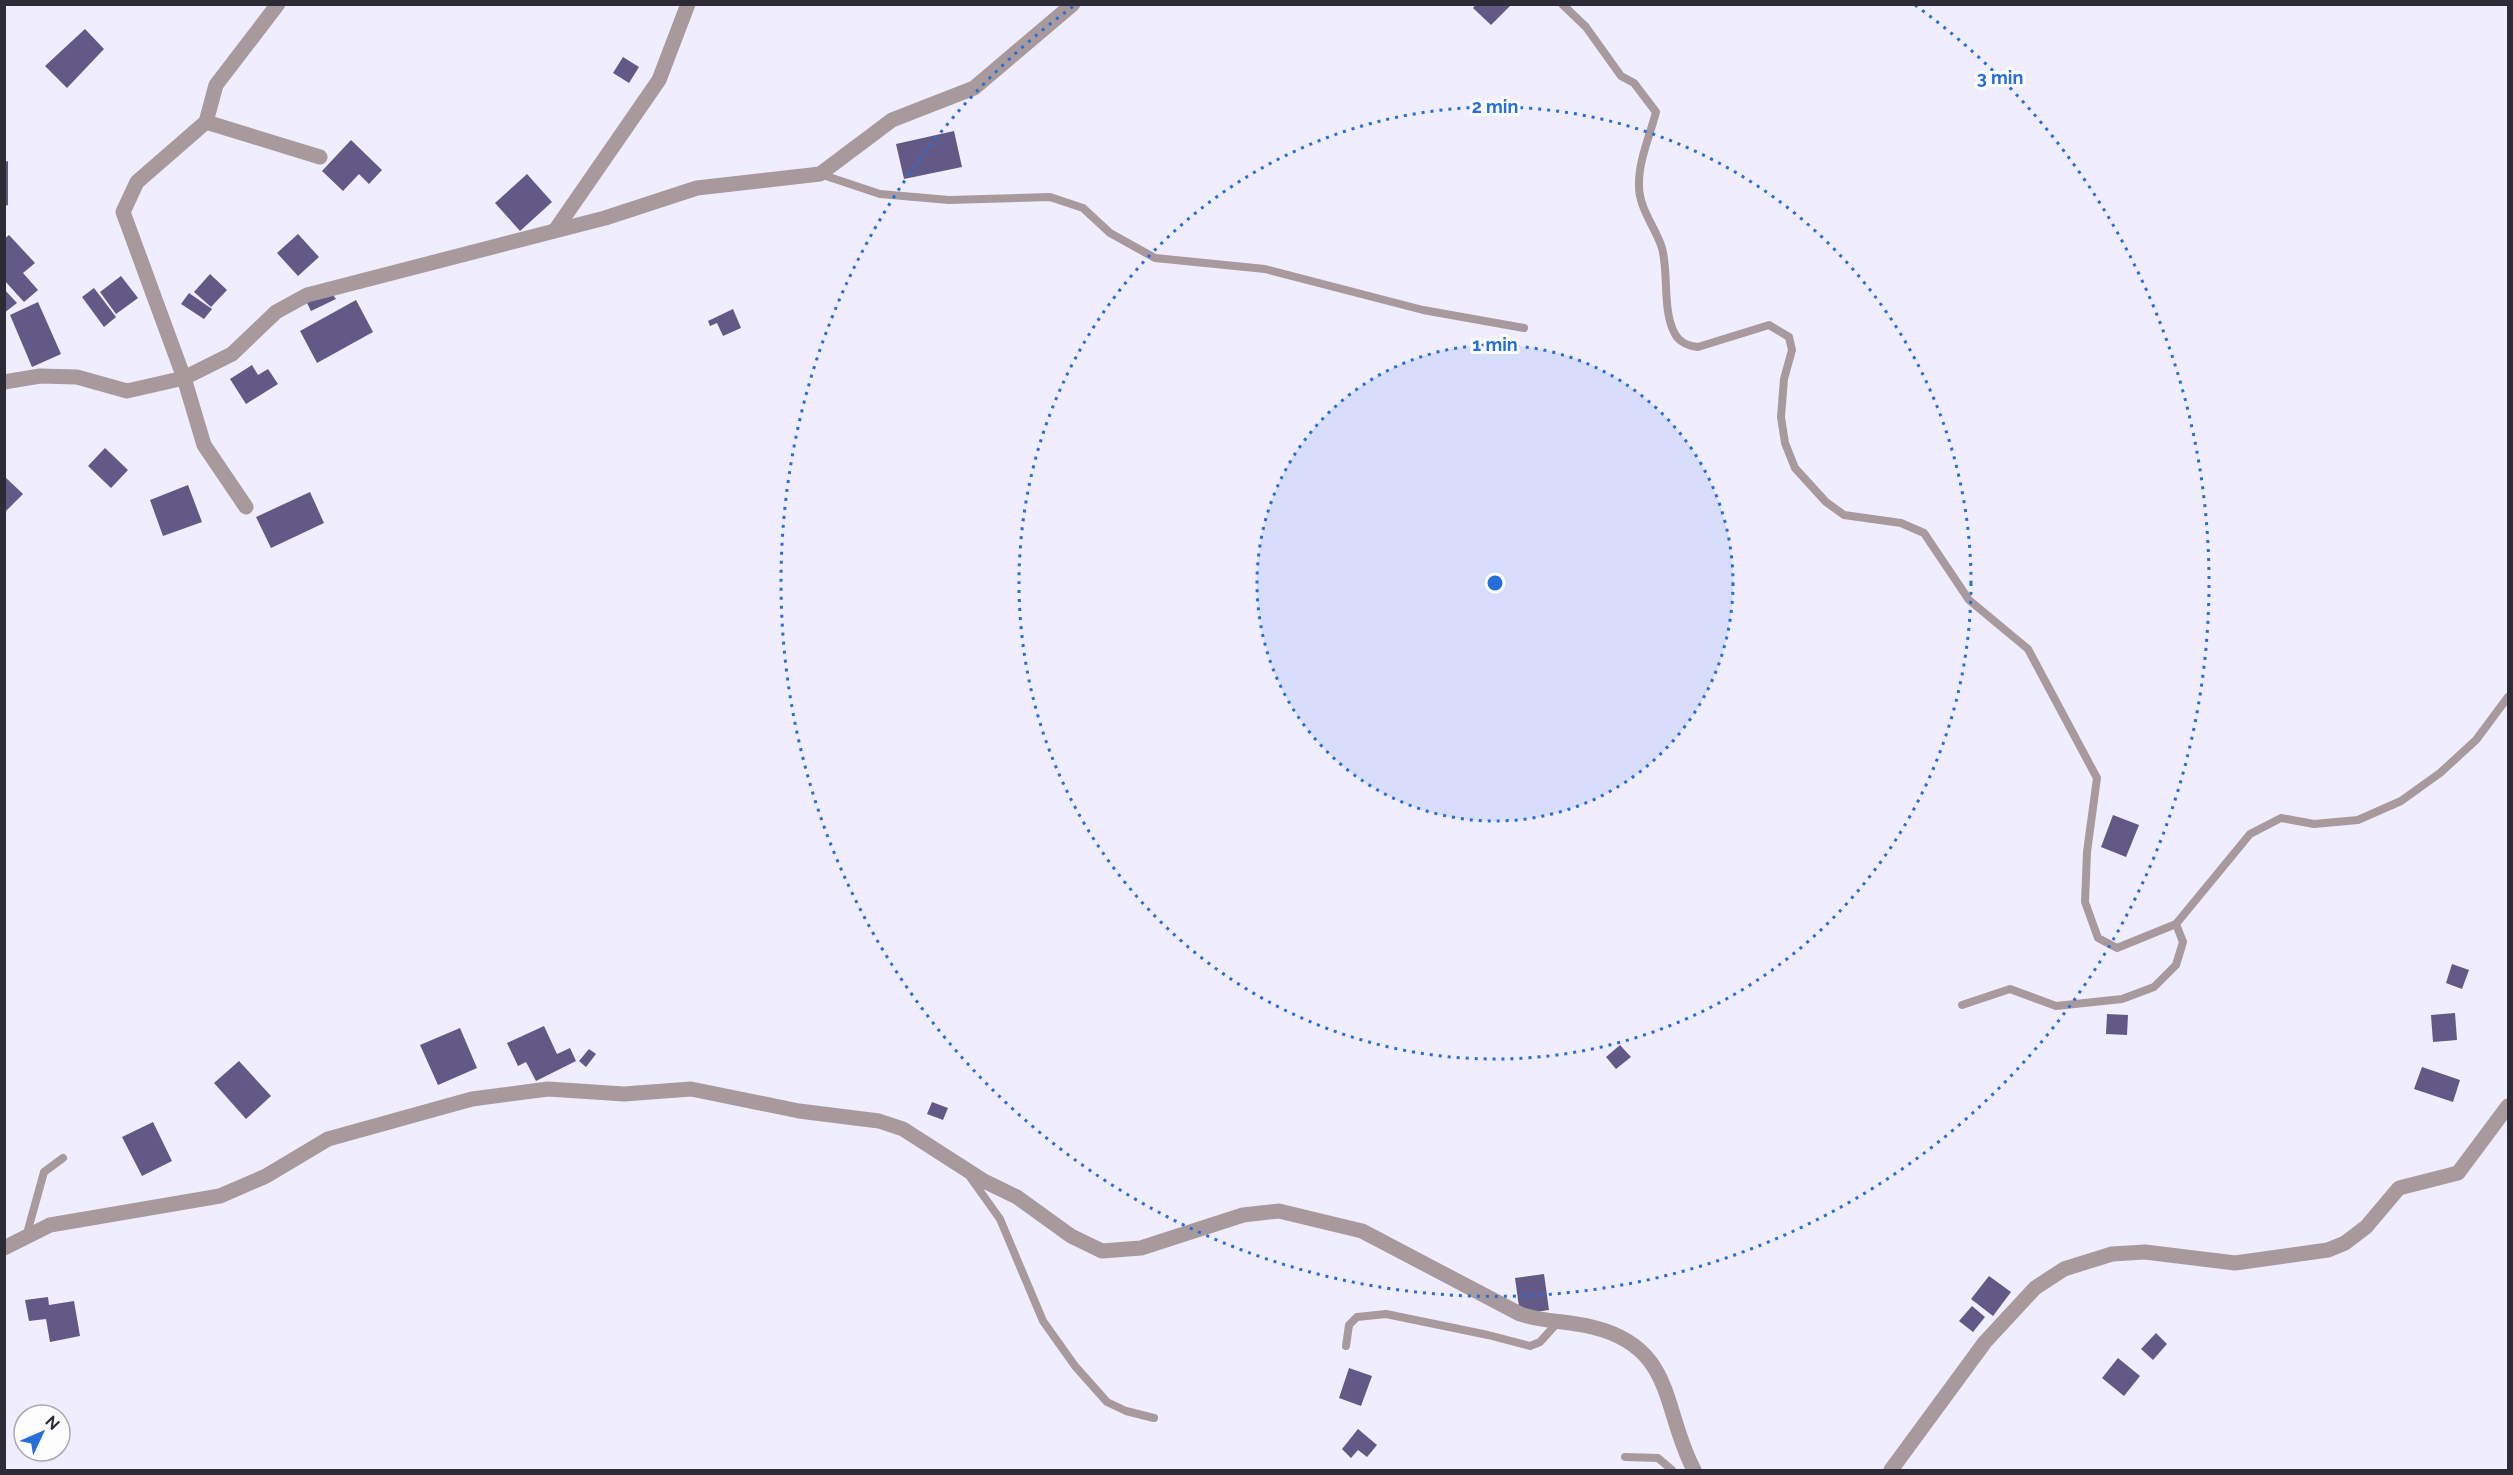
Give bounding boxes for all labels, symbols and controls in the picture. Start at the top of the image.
text: 3 min [1977,67,2023,88]
text: 2 min [1472,96,1518,117]
text: 1 min [1472,334,1518,355]
centre of rings [1485,573,1505,593]
north arrow [12,1403,72,1463]
text: N [41,1412,64,1434]

